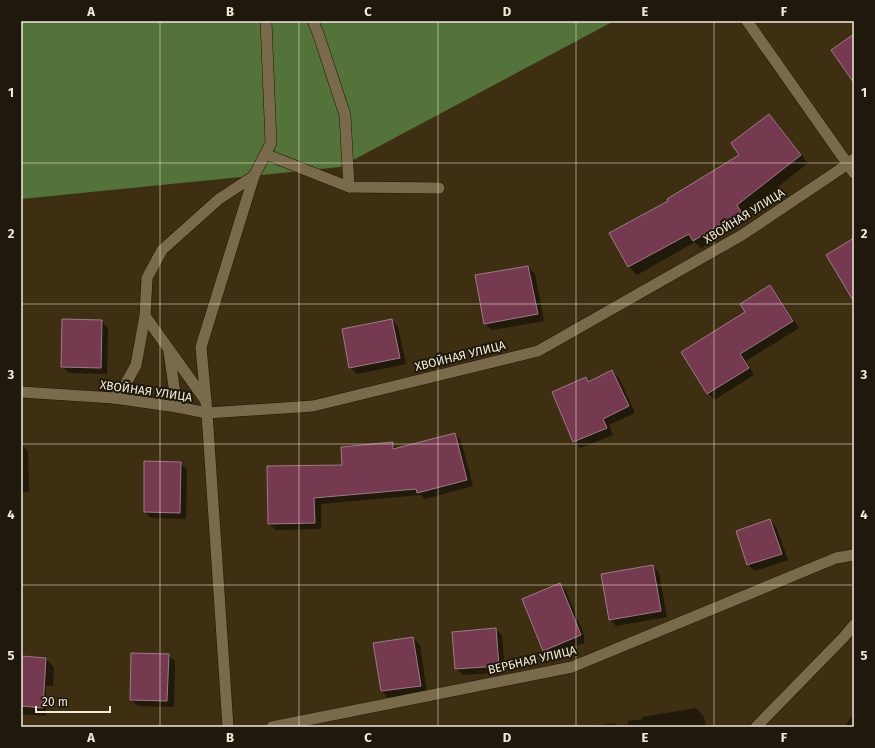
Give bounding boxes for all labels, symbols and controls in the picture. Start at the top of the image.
text: A [86,4,95,19]
text: B [226,4,234,19]
text: C [364,4,372,19]
text: D [503,4,512,19]
text: E [642,4,649,19]
text: F [781,4,788,19]
text: 1 [8,85,14,100]
text: 1 [861,85,867,100]
street label: ХВОЙНАЯ УЛИЦА [700,185,787,247]
text: 2 [8,226,15,241]
text: 2 [861,226,868,241]
street label: ХВОЙНАЯ УЛИЦА [413,337,507,374]
text: 3 [7,367,15,382]
text: 3 [860,367,868,382]
street label: ХВОЙНАЯ УЛИЦА [99,377,193,404]
text: 4 [7,507,15,522]
text: 4 [860,507,868,522]
street label: ВЕРБНАЯ УЛИЦА [486,643,578,677]
text: 5 [8,648,15,663]
text: 5 [861,648,868,663]
scale bar [36,688,110,714]
text: 20 m [42,695,68,709]
text: A [86,730,95,745]
text: B [226,730,234,745]
text: C [364,730,372,745]
text: D [503,730,512,745]
text: E [642,730,649,745]
text: F [781,730,788,745]

